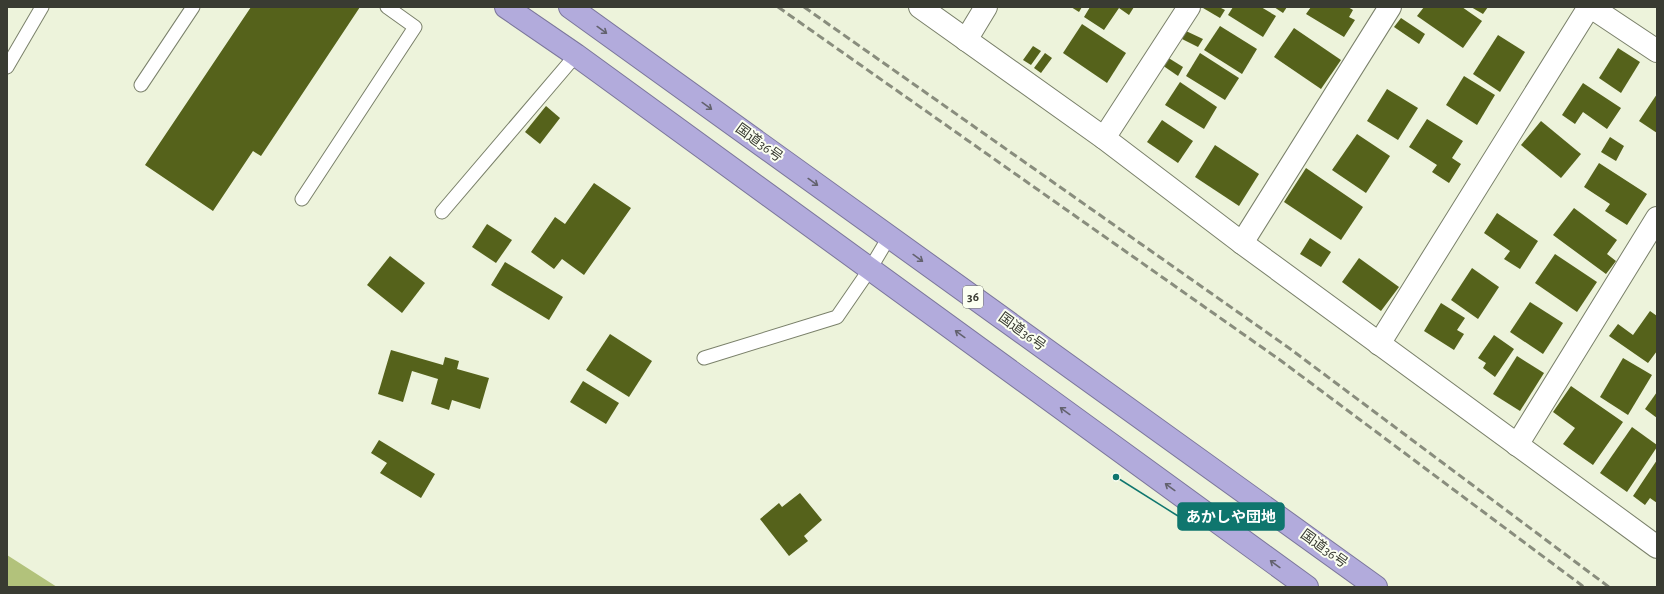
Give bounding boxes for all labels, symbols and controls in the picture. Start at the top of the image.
one-way arrow [596,26,607,34]
one-way arrow [701,102,712,110]
street label: 国道36号 [733,121,786,165]
one-way arrow [807,178,818,186]
one-way arrow [912,253,923,262]
road number: 36 [963,286,983,308]
street label: 国道36号 [996,310,1049,354]
one-way arrow [955,330,966,338]
one-way arrow [1060,407,1071,415]
one-way arrow [1165,483,1176,492]
callout: あかしや団地 [1178,503,1284,530]
text: あかしや団地 [1186,509,1276,525]
street label: 国道36号 [1298,527,1351,571]
one-way arrow [1270,560,1281,568]

